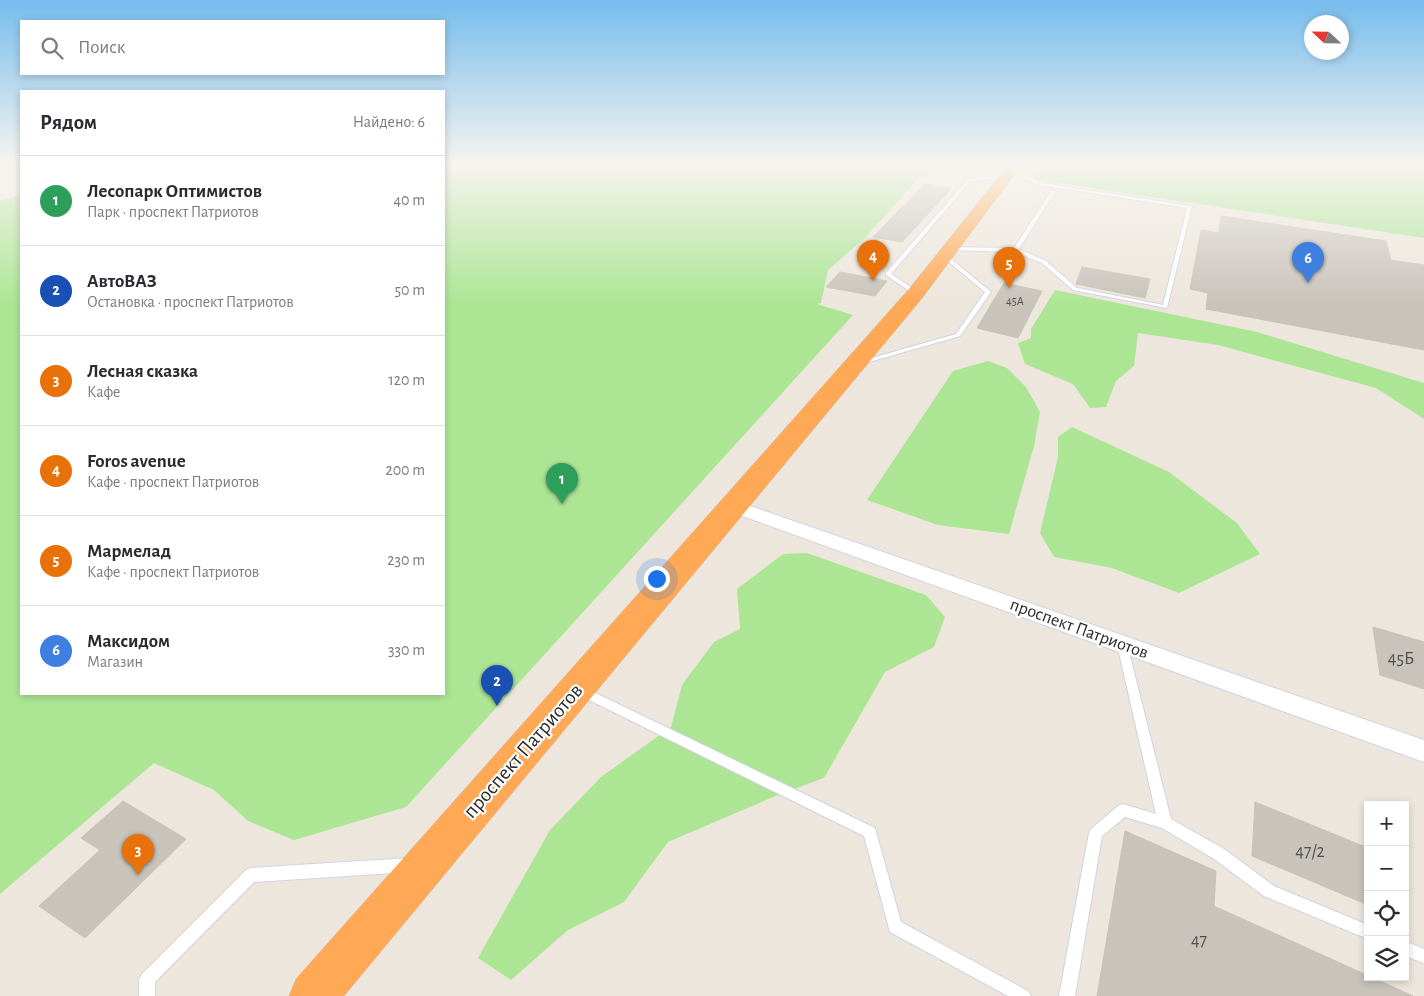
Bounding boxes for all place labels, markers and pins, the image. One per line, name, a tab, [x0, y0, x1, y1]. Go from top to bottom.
pin: 4	[857, 240, 889, 281]
pin: 6	[1292, 242, 1324, 283]
pin: 5	[993, 247, 1025, 288]
pin: 1	[546, 463, 578, 504]
pin: 2	[481, 665, 513, 706]
pin: 3	[122, 834, 154, 875]

